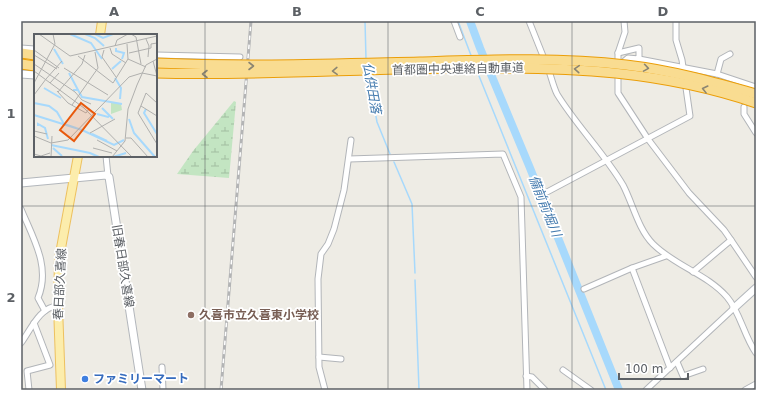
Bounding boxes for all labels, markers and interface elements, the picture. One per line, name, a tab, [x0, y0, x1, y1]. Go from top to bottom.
text: A	[109, 4, 119, 19]
text: B	[292, 4, 302, 19]
text: C	[475, 4, 485, 19]
text: D	[658, 4, 669, 19]
inset map	[34, 34, 157, 157]
one-way arrow	[248, 61, 254, 70]
water label: 仏供田落	[360, 61, 384, 117]
street label: 首都圏中央連絡自動車道	[392, 61, 524, 77]
one-way arrow	[643, 63, 650, 72]
one-way arrow	[574, 65, 580, 74]
one-way arrow	[332, 67, 338, 76]
one-way arrow	[202, 70, 208, 78]
one-way arrow	[702, 85, 708, 93]
text: 1	[6, 106, 16, 121]
water label: 備前前堀川	[526, 173, 565, 241]
street label: 旧春日部久喜線	[110, 223, 136, 309]
street label: 春日部久喜線	[51, 248, 69, 320]
text: 2	[6, 290, 16, 305]
place label: 久喜市立久喜東小学校	[199, 308, 319, 322]
marker: 久喜市立久喜東小学校	[186, 310, 196, 320]
scale bar	[619, 355, 688, 381]
text: 100 m	[625, 362, 663, 376]
place label: ファミリーマート	[93, 372, 189, 386]
marker: ファミリーマート	[80, 374, 90, 384]

